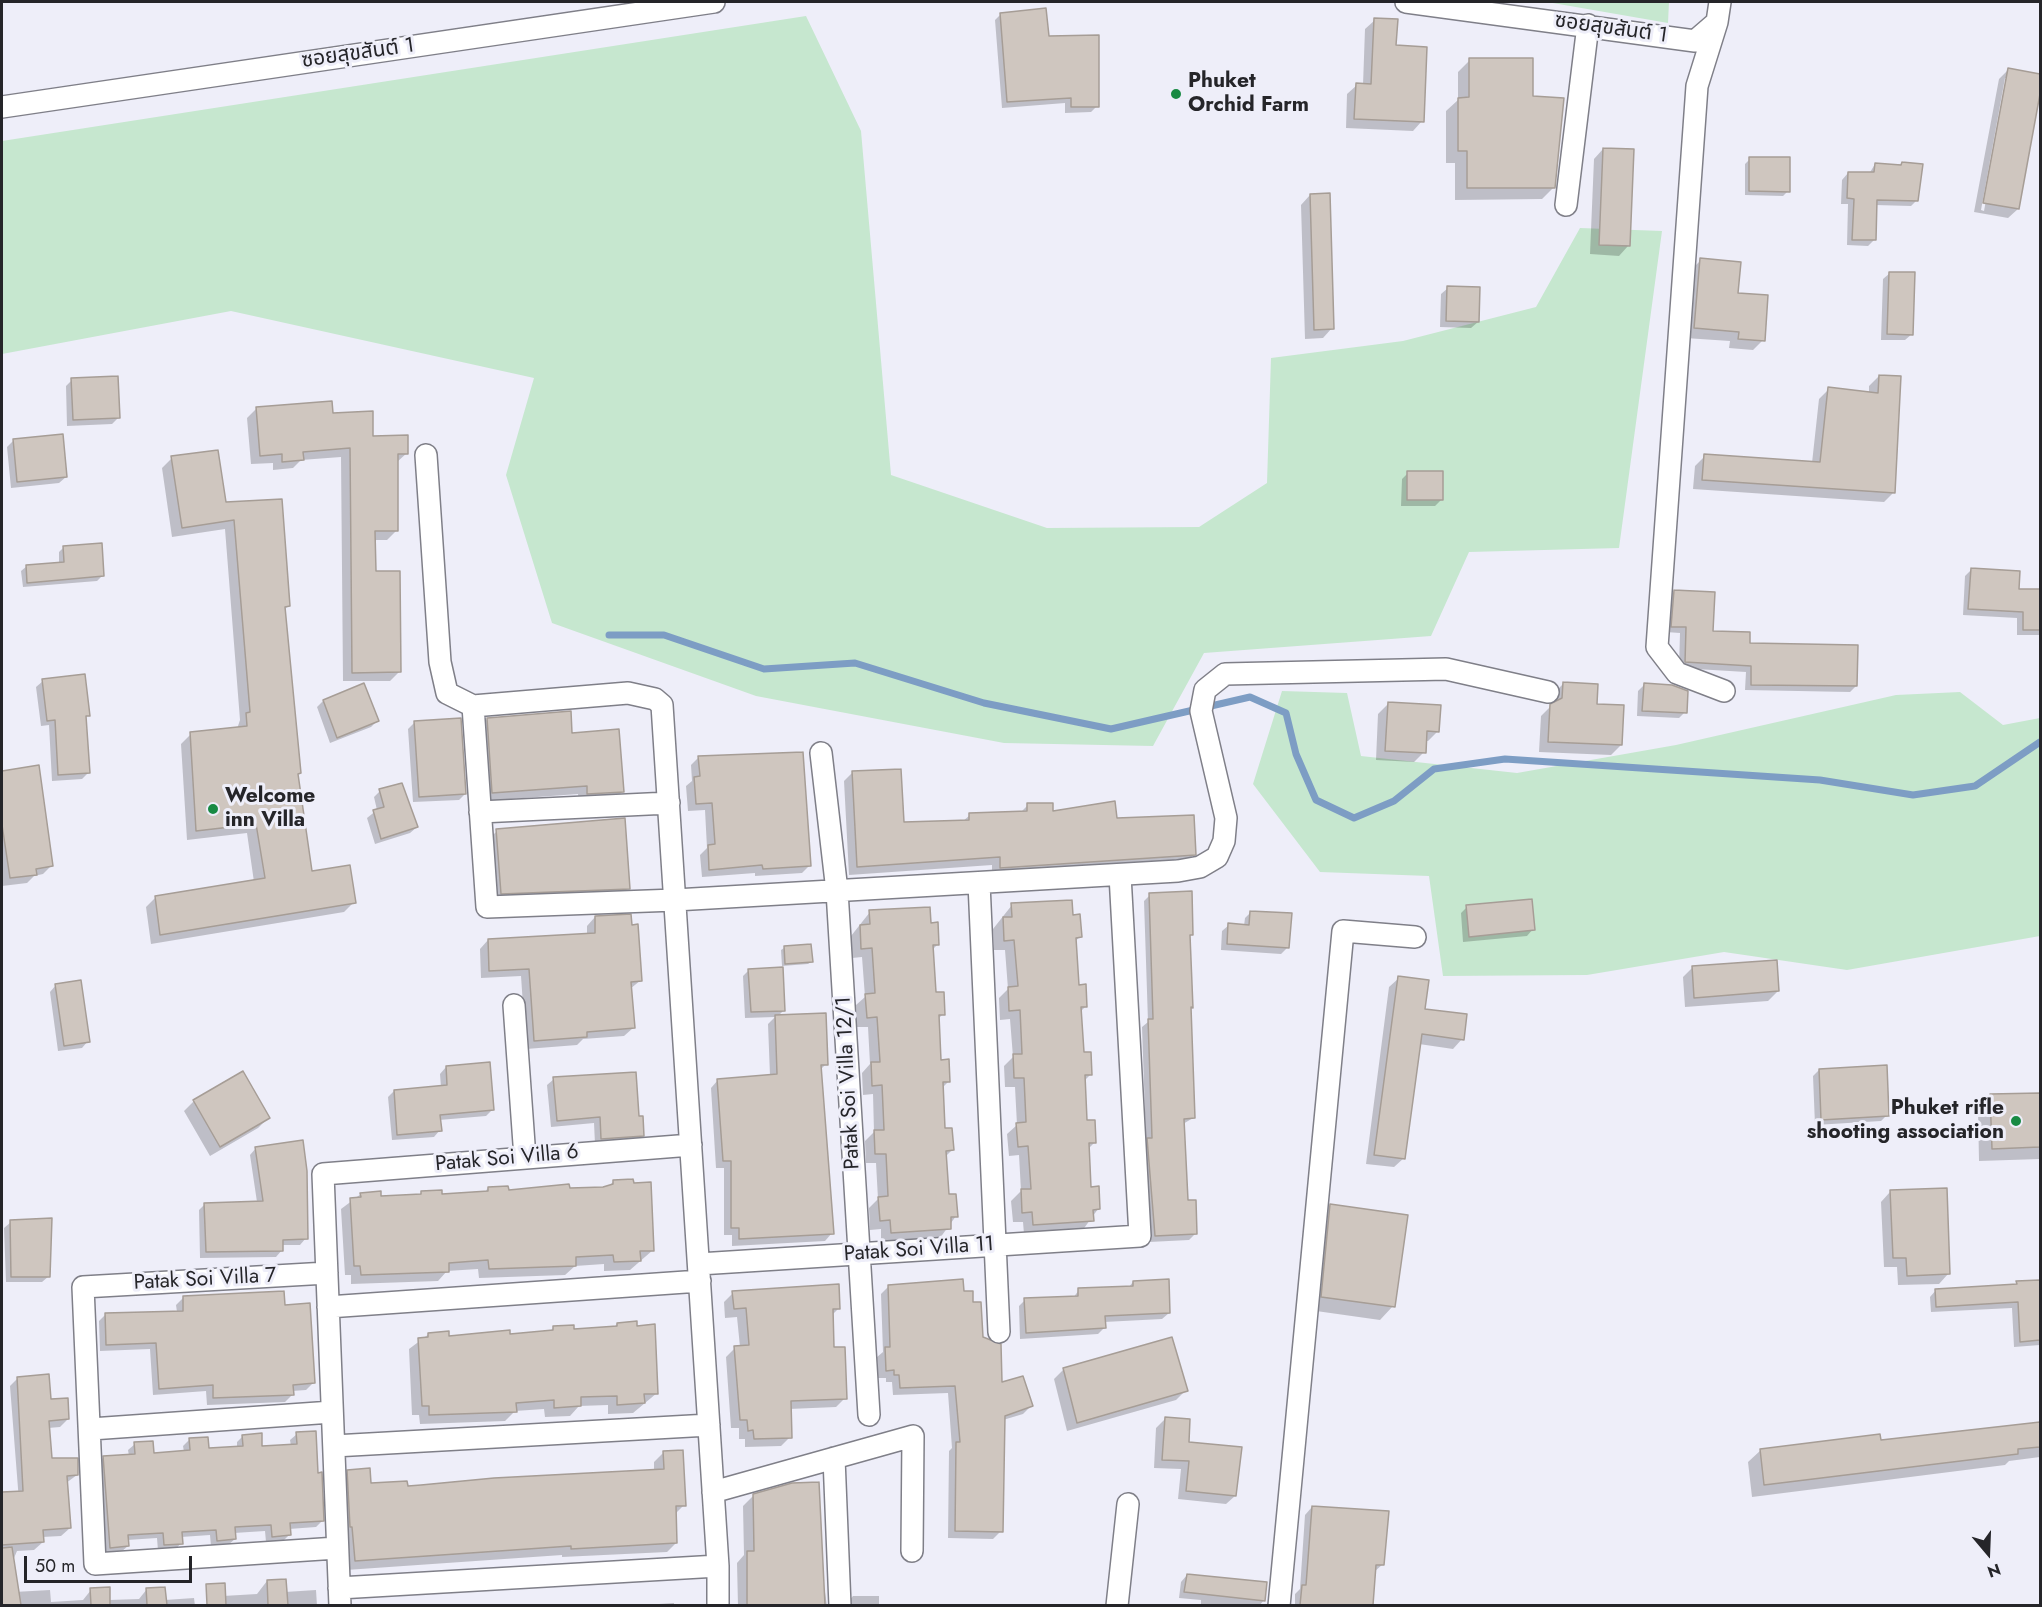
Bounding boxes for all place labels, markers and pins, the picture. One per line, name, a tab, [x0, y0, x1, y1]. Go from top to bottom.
place label: Phuket Orchid Farm	[1188, 69, 1309, 119]
marker: Phuket Orchid Farm	[1169, 87, 1183, 101]
place label: Welcome inn Villa	[225, 784, 315, 834]
marker: Welcome inn Villa	[206, 802, 220, 816]
place label: Phuket rifle shooting association	[1807, 1096, 2004, 1146]
marker: Phuket rifle shooting association	[2009, 1114, 2023, 1128]

